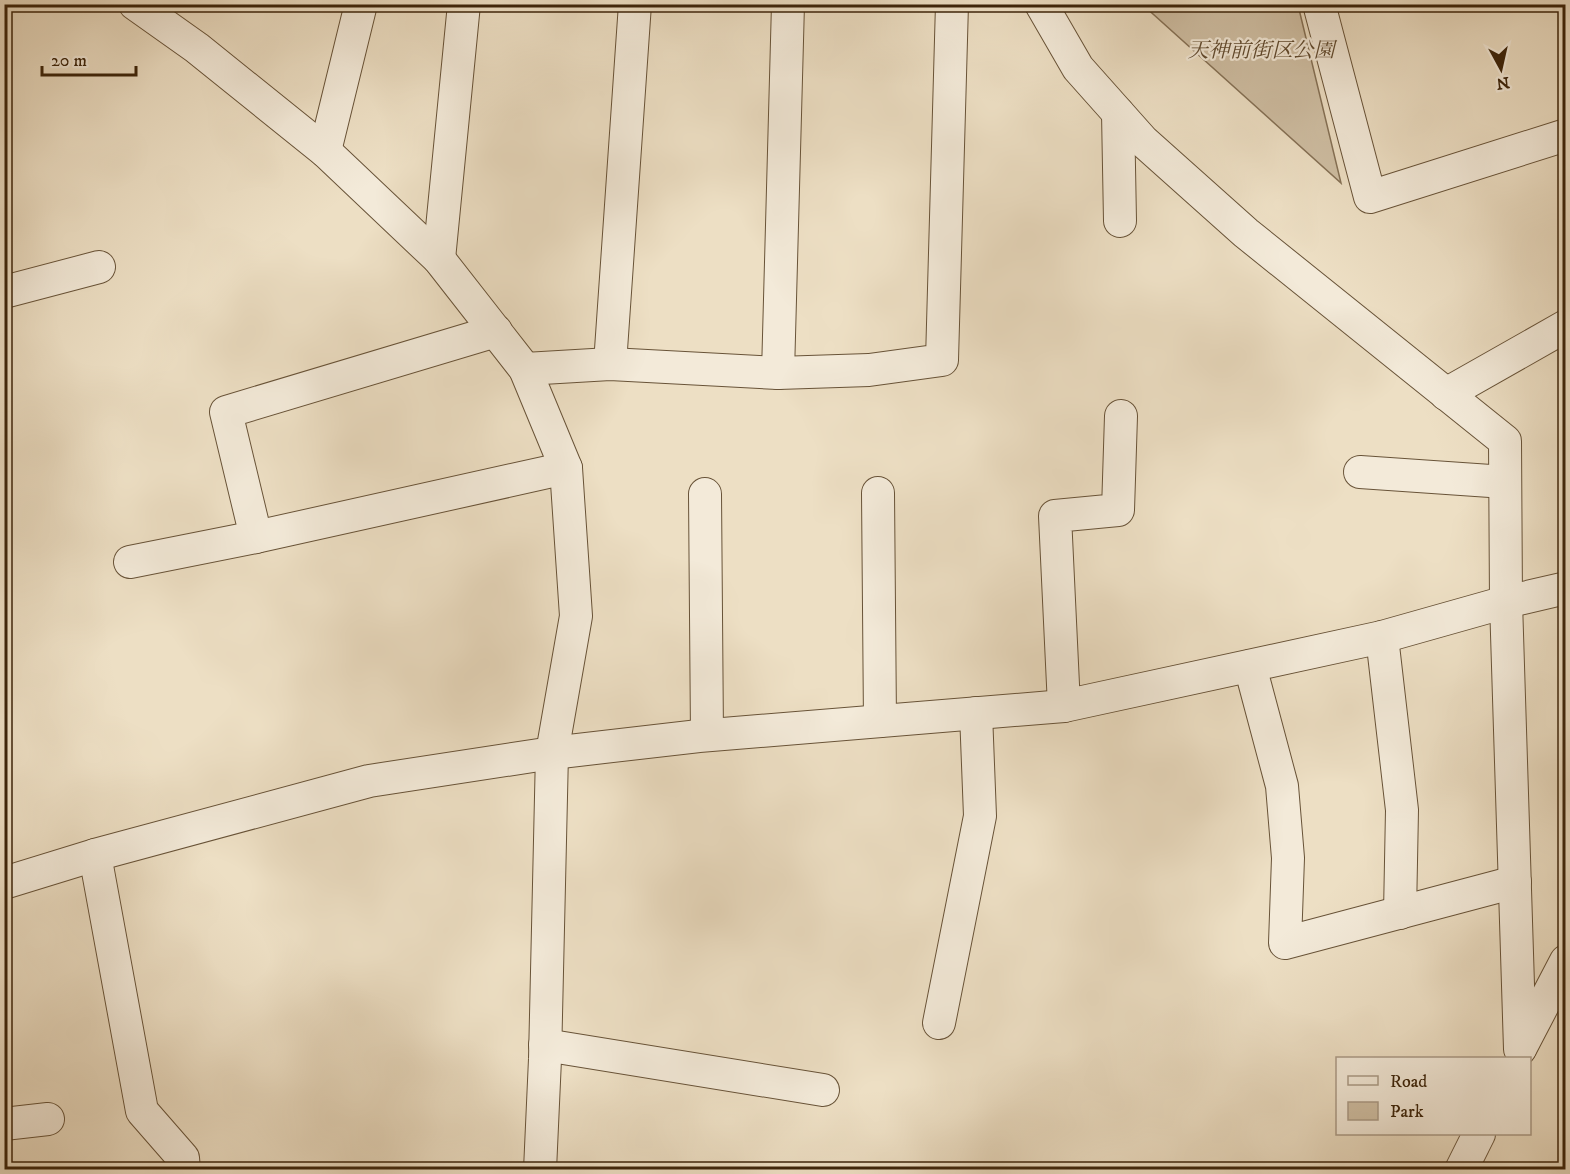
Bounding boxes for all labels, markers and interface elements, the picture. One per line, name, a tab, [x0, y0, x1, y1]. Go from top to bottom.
park label: 天神前街区公園	[1188, 38, 1337, 64]
scale bar	[42, 39, 136, 77]
north arrow	[1471, 39, 1531, 99]
text: 20 m	[51, 50, 87, 72]
text: N	[1495, 72, 1511, 94]
legend	[1336, 1057, 1531, 1135]
text: Road	[1390, 1071, 1427, 1093]
text: Park	[1390, 1101, 1424, 1123]

